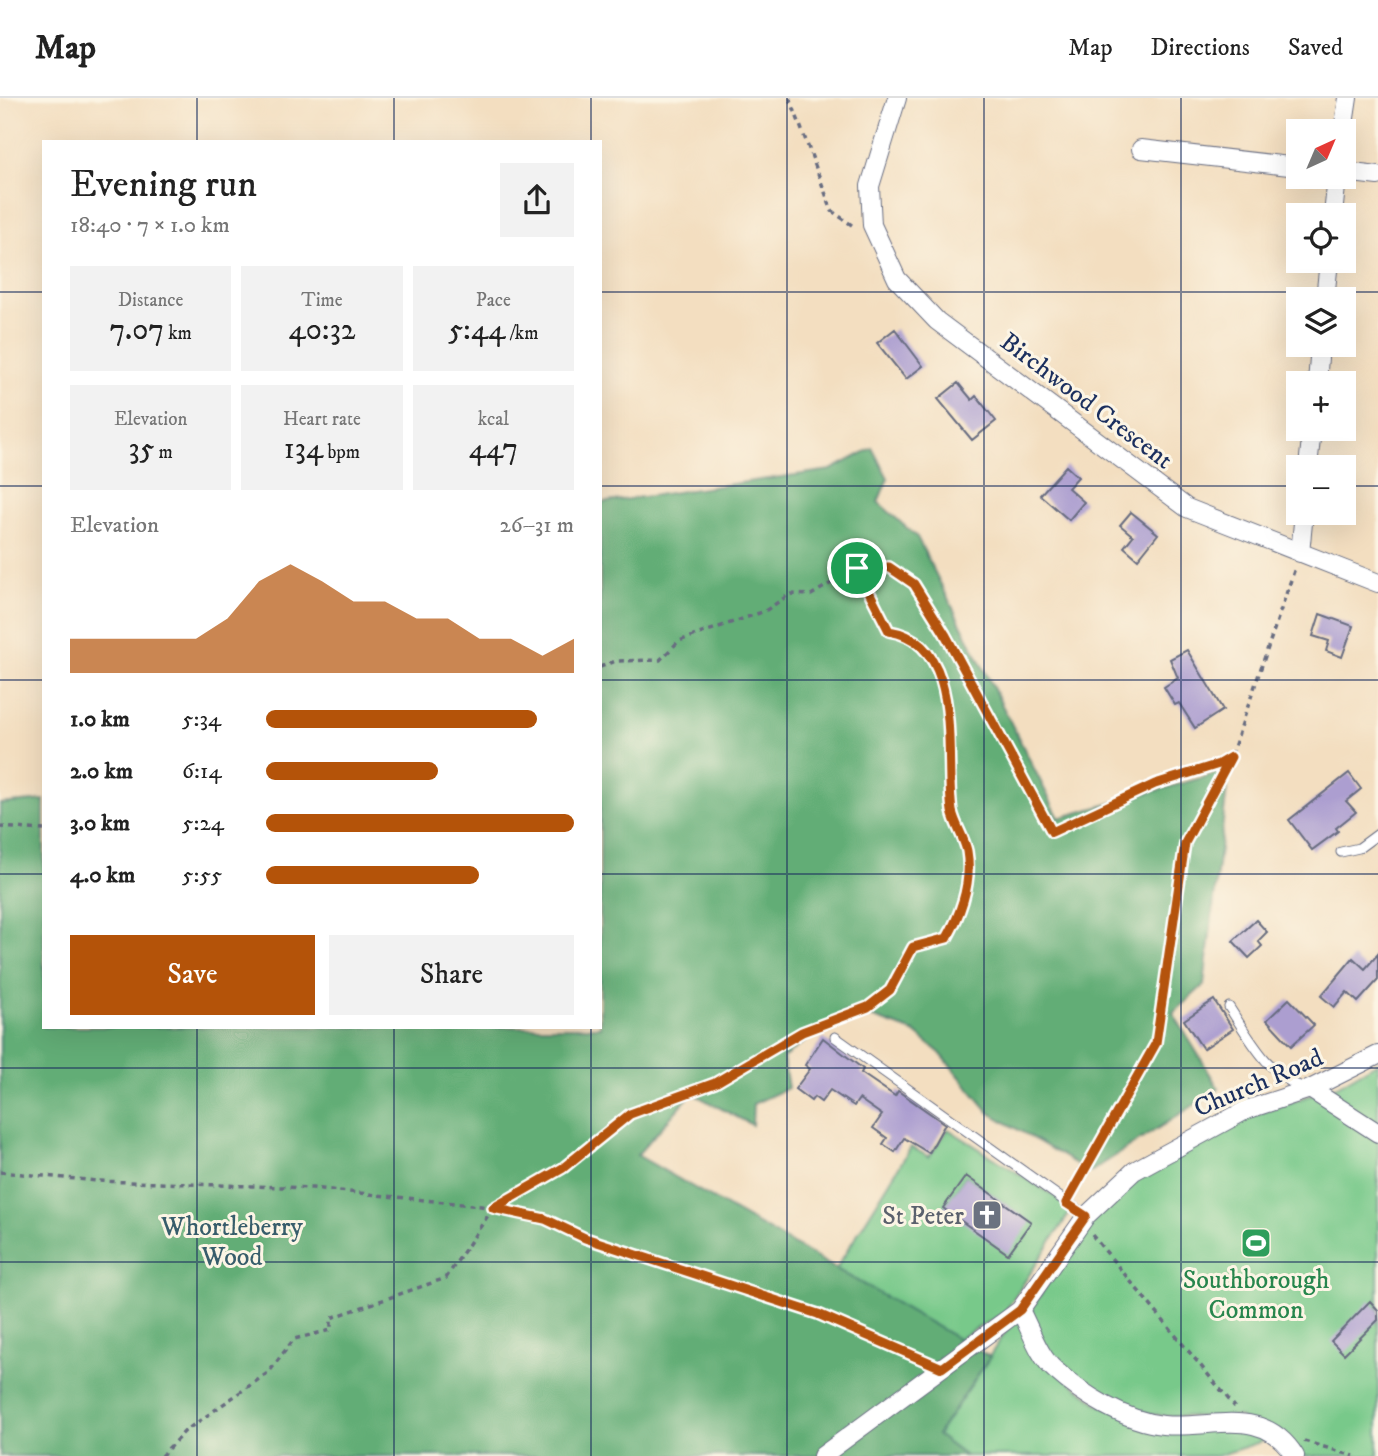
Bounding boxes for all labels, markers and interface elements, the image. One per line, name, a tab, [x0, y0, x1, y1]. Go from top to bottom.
text: Map	[35, 28, 96, 69]
text: Map	[1068, 33, 1113, 63]
text: Directions	[1151, 33, 1250, 63]
text: Saved	[1288, 33, 1343, 63]
north arrow	[1286, 119, 1356, 189]
map controls	[1286, 119, 1356, 525]
text: Evening run	[70, 161, 257, 209]
button: share	[500, 163, 574, 237]
button: locate	[1286, 203, 1356, 273]
text: 18:40 · 7 × 1.0 km	[70, 211, 230, 240]
button: layers	[1286, 287, 1356, 357]
text: Distance	[118, 289, 183, 312]
text: Time	[301, 289, 343, 312]
text: Pace	[476, 289, 511, 312]
text: 7.07	[109, 312, 164, 349]
text: 40:32	[288, 312, 356, 349]
text: 5:44	[448, 312, 505, 349]
text: km	[164, 322, 192, 345]
text: /km	[505, 322, 538, 345]
street label: Birchwood Crescent	[993, 326, 1179, 477]
button: +	[1286, 371, 1356, 441]
text: Elevation	[114, 408, 187, 431]
text: Heart rate	[283, 408, 361, 431]
text: kcal	[478, 408, 509, 431]
text: 35	[128, 431, 155, 468]
text: 134	[284, 431, 323, 468]
text: 447	[469, 431, 518, 468]
text: m	[155, 441, 173, 464]
text: bpm	[323, 441, 360, 464]
button: −	[1286, 455, 1356, 525]
text: Elevation	[70, 511, 159, 540]
text: 26–31 m	[499, 511, 574, 540]
pin	[827, 538, 887, 598]
icon: arrive	[838, 549, 876, 587]
text: 1.0 km	[70, 705, 130, 734]
text: 5:34	[182, 705, 221, 734]
text: 2.0 km	[70, 757, 133, 786]
text: 6:14	[182, 757, 222, 786]
text: 3.0 km	[70, 809, 130, 838]
text: 5:24	[182, 809, 224, 838]
text: 4.0 km	[70, 861, 135, 890]
text: 5:55	[182, 861, 222, 890]
button: Save	[70, 935, 315, 1015]
button: Share	[329, 935, 574, 1015]
street label: Church Road	[1189, 1041, 1328, 1125]
church icon: St Peter	[970, 1198, 1004, 1232]
place label: St Peter	[882, 1200, 964, 1233]
park label: Whortleberry Wood	[160, 1211, 304, 1274]
sports icon: Southborough Common	[1239, 1226, 1273, 1260]
place label: Southborough Common	[1183, 1264, 1330, 1327]

